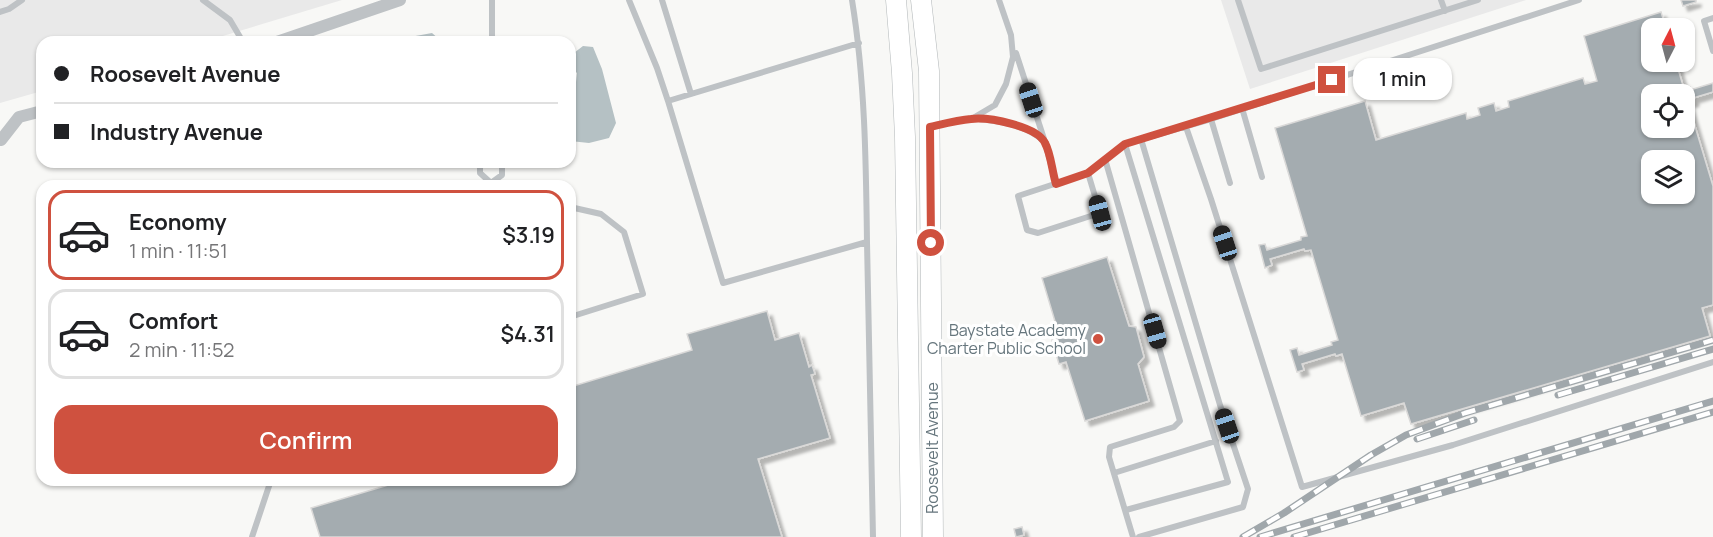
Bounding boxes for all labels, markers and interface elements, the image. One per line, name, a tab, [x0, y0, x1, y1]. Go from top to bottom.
north arrow	[1641, 18, 1695, 72]
map controls	[1641, 18, 1695, 204]
text: Roosevelt Avenue	[90, 59, 281, 89]
callout: 1 min	[1353, 59, 1452, 101]
text: 1 min	[1379, 65, 1426, 92]
route end	[1318, 66, 1345, 93]
car	[1017, 80, 1045, 120]
button: locate	[1641, 84, 1695, 138]
text: Industry Avenue	[90, 117, 263, 147]
button: layers	[1641, 150, 1695, 204]
car	[1087, 193, 1113, 233]
text: Economy	[129, 207, 227, 237]
icon: car	[57, 208, 111, 262]
text: $3.19	[502, 220, 555, 250]
car	[1211, 223, 1239, 263]
route start	[917, 229, 944, 256]
text: 1 min · 11:51	[129, 237, 228, 264]
text: Comfort	[129, 306, 218, 336]
icon: car	[57, 307, 111, 361]
car	[1141, 311, 1169, 351]
text: $4.31	[500, 319, 555, 349]
place label: Baystate Academy Charter Public School	[927, 319, 1087, 359]
marker: Baystate Academy Charter Public School	[1091, 332, 1105, 346]
text: 2 min · 11:52	[129, 336, 234, 363]
street label: Roosevelt Avenue	[921, 382, 943, 514]
button: Confirm	[54, 405, 558, 474]
car	[1213, 406, 1241, 446]

